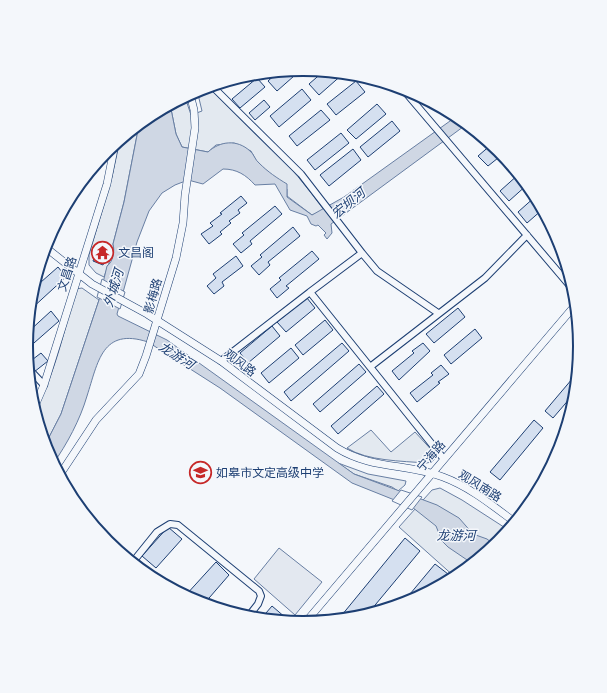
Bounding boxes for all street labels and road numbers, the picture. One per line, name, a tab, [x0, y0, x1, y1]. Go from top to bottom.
street label: 文昌路	[55, 255, 79, 293]
street label: 影梅路	[141, 277, 165, 315]
street label: 观风路	[221, 347, 259, 379]
street label: 宁海路	[414, 438, 448, 474]
street label: 观风南路	[456, 467, 504, 505]

